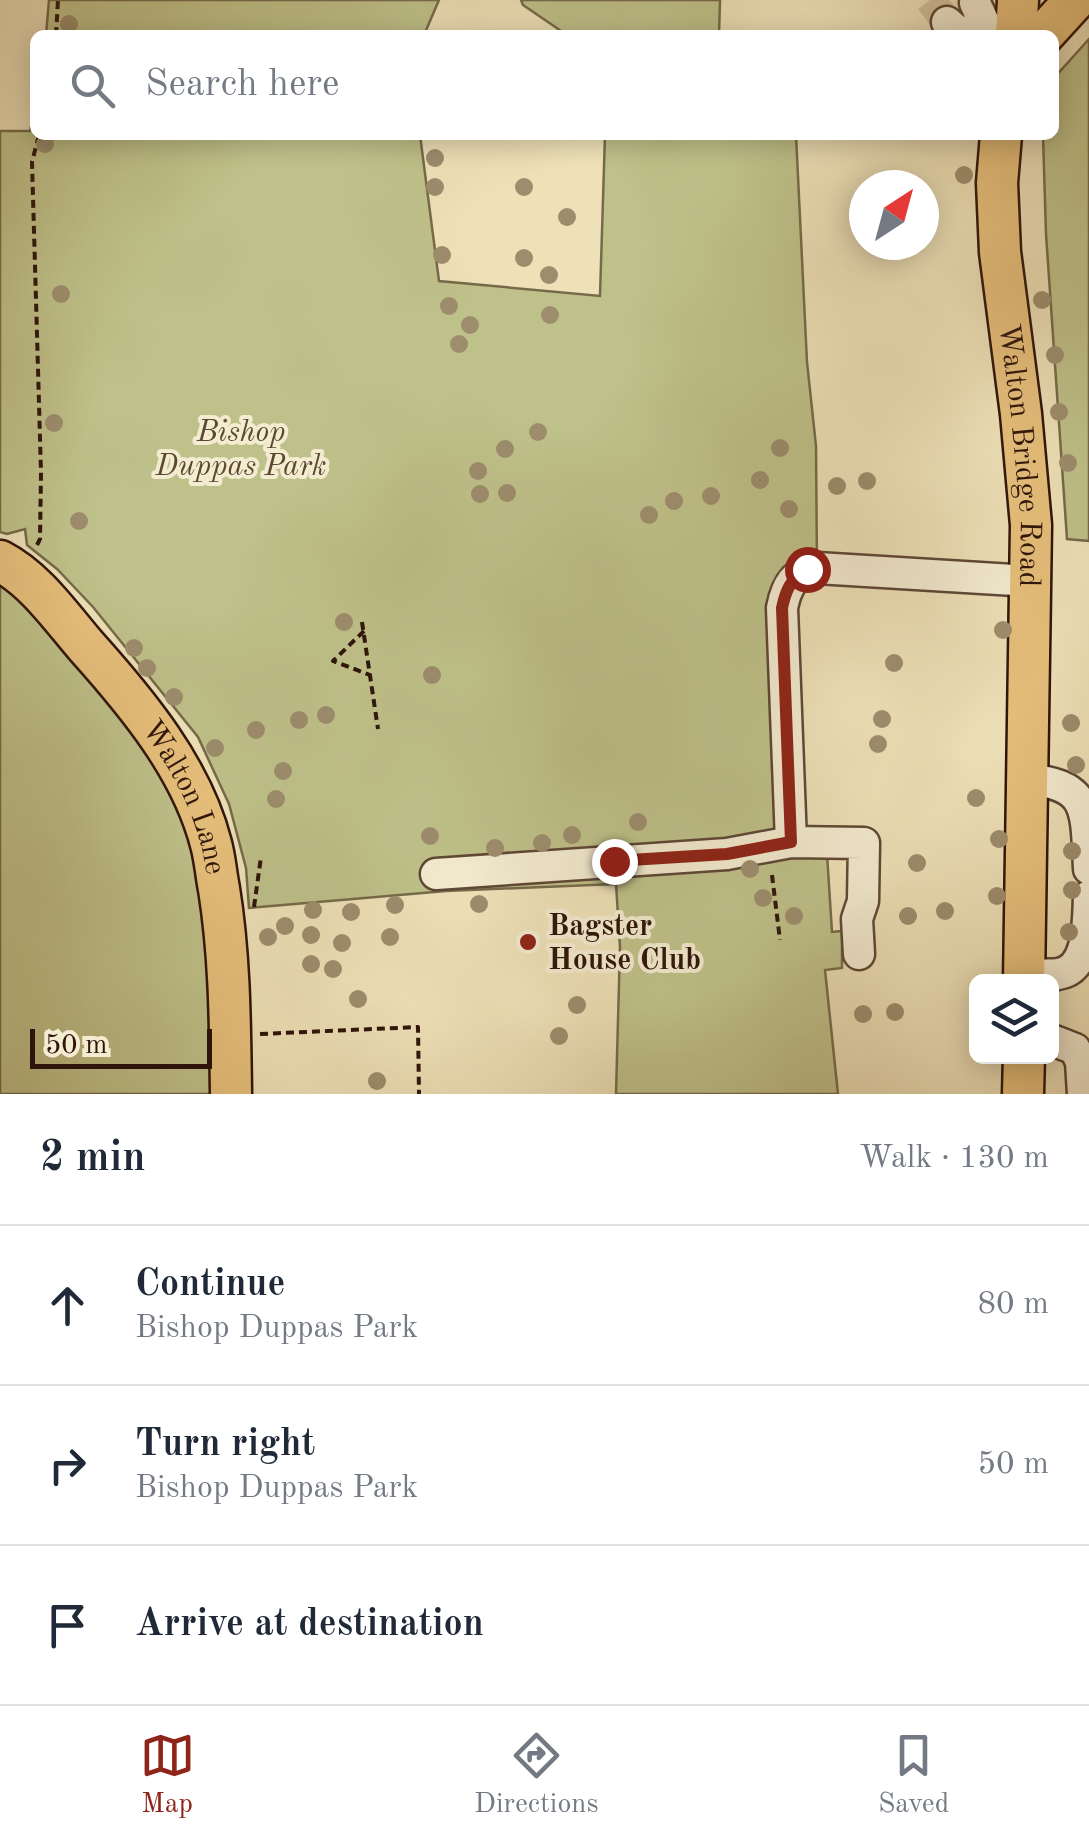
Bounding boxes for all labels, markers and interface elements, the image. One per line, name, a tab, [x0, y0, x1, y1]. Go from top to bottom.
search box	[30, 30, 1059, 140]
icon: search	[65, 58, 120, 113]
text: Search here	[145, 66, 340, 104]
north arrow	[849, 170, 939, 260]
street label: Walton Bridge Road	[992, 322, 1044, 587]
park label: Bishop Duppas Park	[154, 418, 327, 482]
route start	[785, 547, 831, 593]
street label: Walton Lane	[136, 715, 229, 877]
route end	[592, 839, 638, 885]
place label: Bagster House Club	[548, 912, 701, 976]
marker: Bagster House Club	[517, 931, 539, 953]
map controls	[969, 974, 1059, 1064]
button: layers	[969, 974, 1059, 1064]
scale bar	[30, 1024, 212, 1068]
text: 50 m	[45, 1032, 108, 1060]
text: 2 min	[40, 1138, 146, 1180]
text: Walk · 130 m	[859, 1143, 1049, 1175]
text: Continue	[135, 1266, 285, 1304]
icon: ahead	[40, 1278, 95, 1333]
text: 80 m	[978, 1289, 1049, 1321]
text: Bishop Duppas Park	[135, 1313, 418, 1345]
text: Turn right	[135, 1426, 315, 1464]
icon: right	[40, 1438, 95, 1493]
text: 50 m	[978, 1449, 1049, 1481]
text: Bishop Duppas Park	[135, 1473, 418, 1505]
icon: arrive	[40, 1598, 95, 1653]
text: Arrive at destination	[135, 1606, 484, 1644]
tab: Map	[140, 1728, 195, 1823]
tab: Directions	[474, 1728, 599, 1823]
tab: Saved	[878, 1728, 949, 1823]

